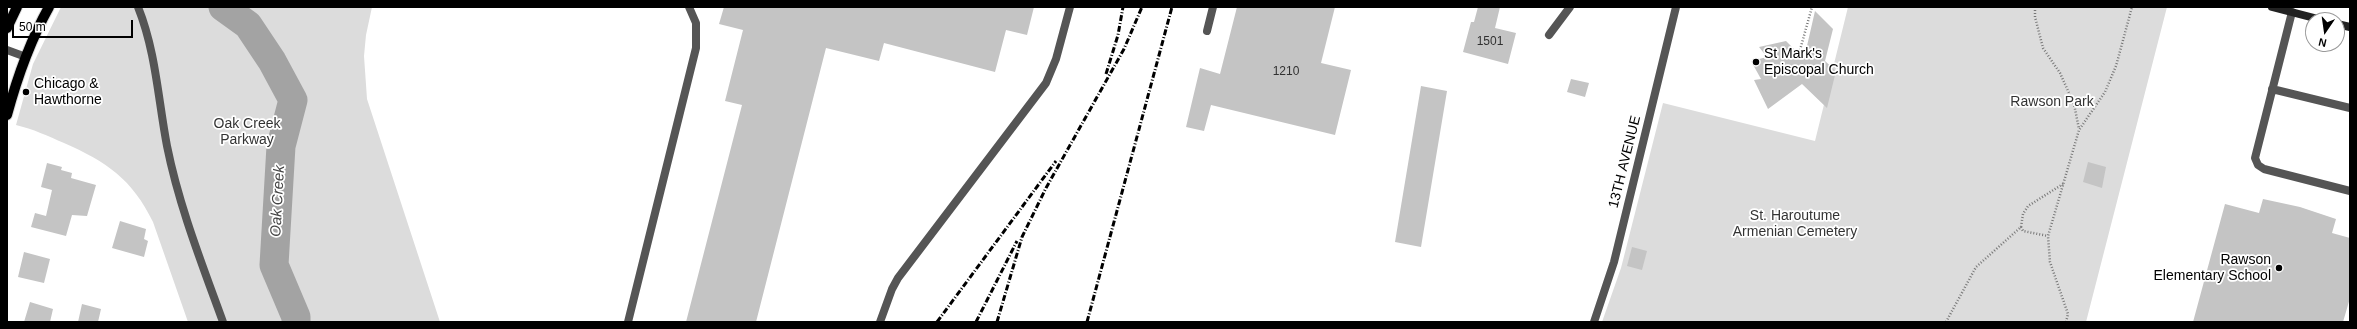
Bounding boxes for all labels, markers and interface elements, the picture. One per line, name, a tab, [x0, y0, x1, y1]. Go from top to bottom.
scale bar	[14, 12, 135, 38]
north arrow	[2305, 12, 2345, 52]
text: 50 m	[19, 20, 46, 34]
house number: 1501	[1477, 35, 1503, 49]
text: N	[2317, 36, 2328, 49]
place label: St Mark's Episcopal Church	[1764, 46, 1874, 78]
marker: St Mark's Episcopal Church	[1751, 57, 1761, 67]
house number: 1210	[1273, 65, 1299, 79]
place label: Chicago & Hawthorne	[34, 76, 102, 108]
marker: Chicago & Hawthorne	[21, 87, 31, 97]
park label: Rawson Park	[2010, 94, 2094, 110]
street label: 13TH AVENUE	[1605, 114, 1645, 210]
park label: Oak Creek Parkway	[214, 116, 280, 148]
water label: Oak Creek	[267, 165, 289, 237]
park label: St. Haroutume Armenian Cemetery	[1733, 208, 1857, 240]
place label: Rawson Elementary School	[2153, 252, 2271, 284]
marker: Rawson Elementary School	[2274, 263, 2284, 273]

